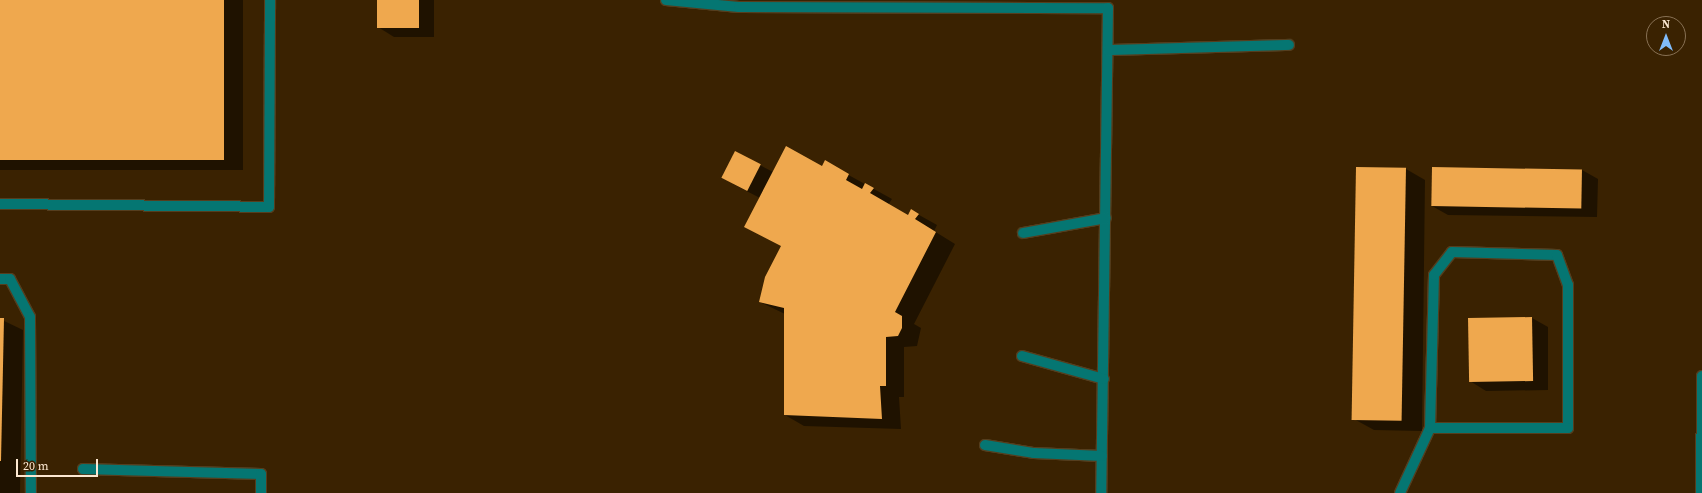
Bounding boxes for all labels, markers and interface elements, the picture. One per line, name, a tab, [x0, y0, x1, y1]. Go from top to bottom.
north arrow	[1646, 16, 1686, 56]
text: N	[1662, 17, 1670, 32]
scale bar	[18, 451, 100, 477]
text: 20 m	[23, 458, 49, 474]

